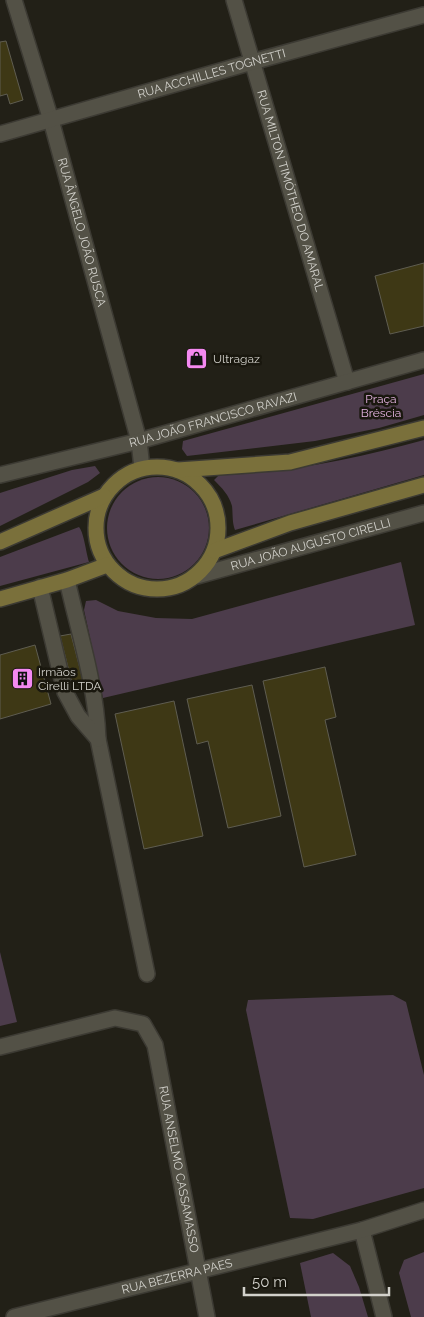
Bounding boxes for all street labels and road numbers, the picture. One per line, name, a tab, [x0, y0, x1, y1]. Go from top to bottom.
street label: RUA ACCHILLES TOGNETTI	[136, 46, 287, 101]
street label: RUA MILTON TIMÓTHEO DO AMARAL	[254, 88, 327, 293]
street label: RUA ÂNGELO JOÃO RUSCA	[55, 156, 109, 308]
street label: RUA JOÃO FRANCISCO RAVAZI	[128, 389, 298, 450]
street label: RUA JOÃO AUGUSTO CIRELLI	[229, 516, 392, 573]
street label: RUA ANSELMO CASSAMASSO	[156, 1085, 202, 1254]
street label: RUA BEZERRA PAES	[120, 1256, 234, 1297]

